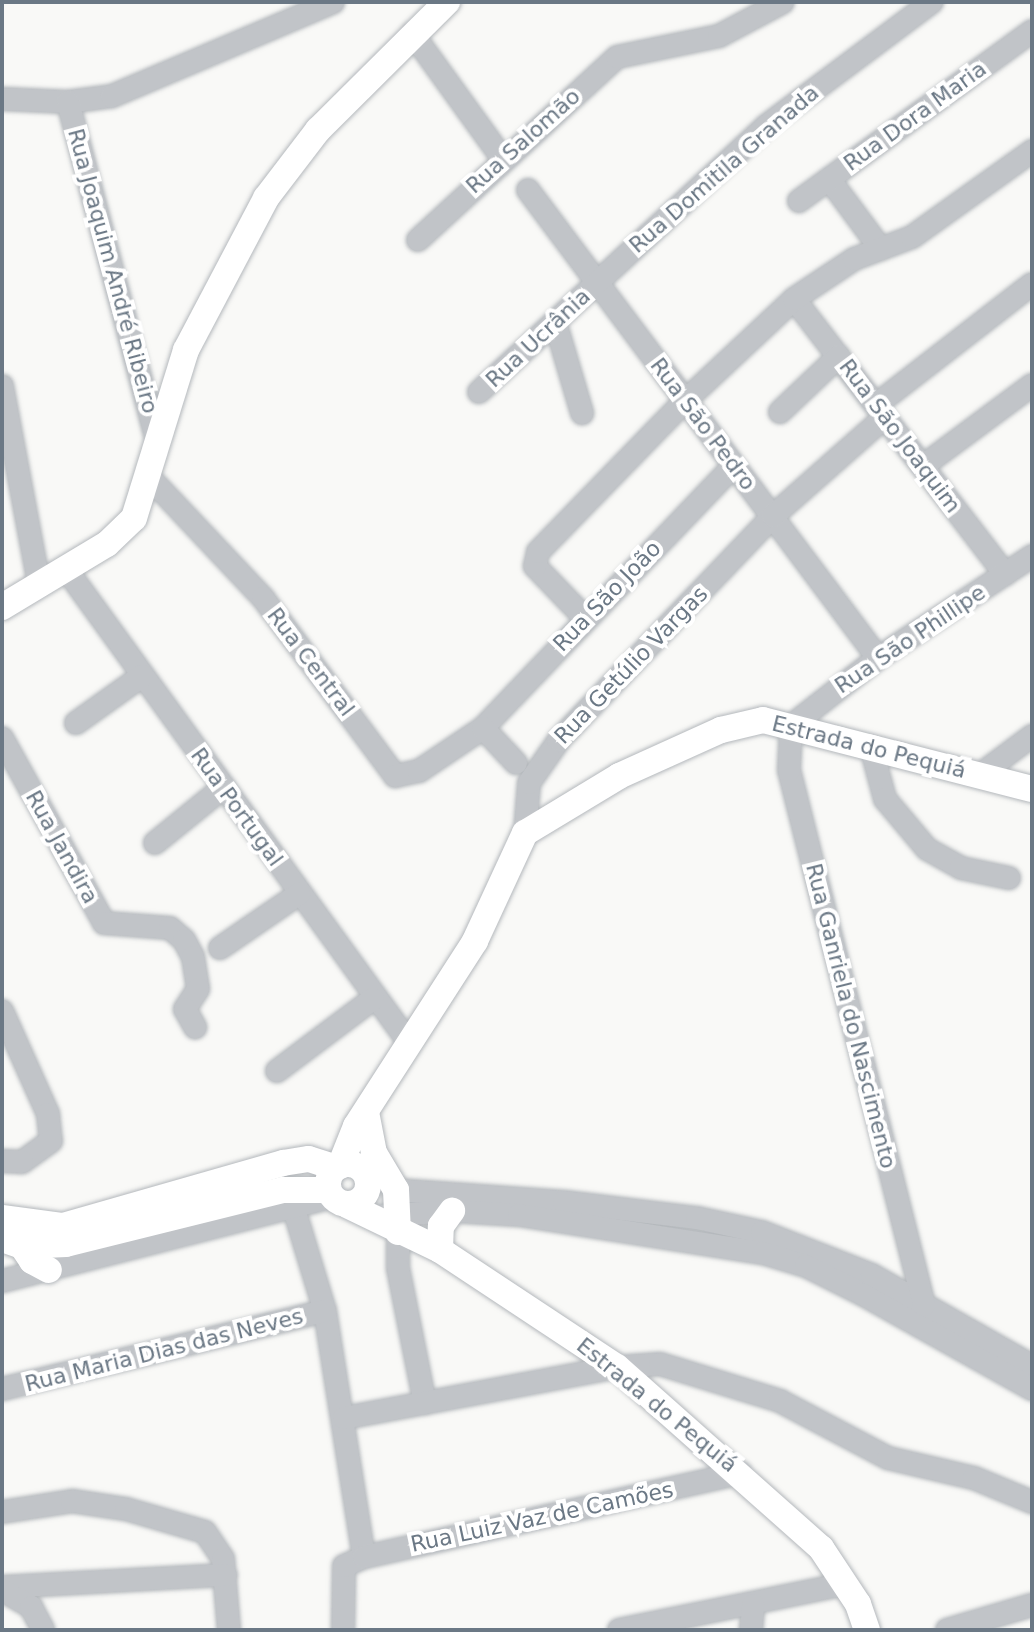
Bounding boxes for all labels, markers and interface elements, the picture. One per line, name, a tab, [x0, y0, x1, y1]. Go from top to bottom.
street label: Rua Dora Maria	[839, 55, 991, 177]
street label: Rua Domitila Granada	[624, 80, 824, 258]
street label: Rua Salomão	[461, 83, 585, 199]
street label: Rua Joaquim André Ribeiro	[62, 126, 164, 416]
street label: Rua Ucrânia	[480, 283, 596, 393]
street label: Rua São Pedro	[645, 353, 761, 495]
street label: Rua São Joaquim	[834, 354, 966, 518]
street label: Rua São João	[548, 535, 666, 657]
street label: Rua São Phillipe	[830, 579, 990, 699]
street label: Rua Getúlio Vargas	[549, 581, 713, 749]
street label: Rua Central	[262, 603, 360, 721]
street label: Estrada do Pequiá	[769, 710, 969, 784]
street label: Rua Portugal	[185, 743, 289, 871]
street label: Rua Jandira	[20, 786, 104, 908]
street label: Rua Ganriela do Nascimento	[800, 861, 902, 1171]
street label: Rua Maria Dias das Neves	[22, 1303, 306, 1397]
street label: Estrada do Pequiá	[571, 1332, 743, 1478]
street label: Rua Luiz Vaz de Camões	[408, 1476, 676, 1558]

